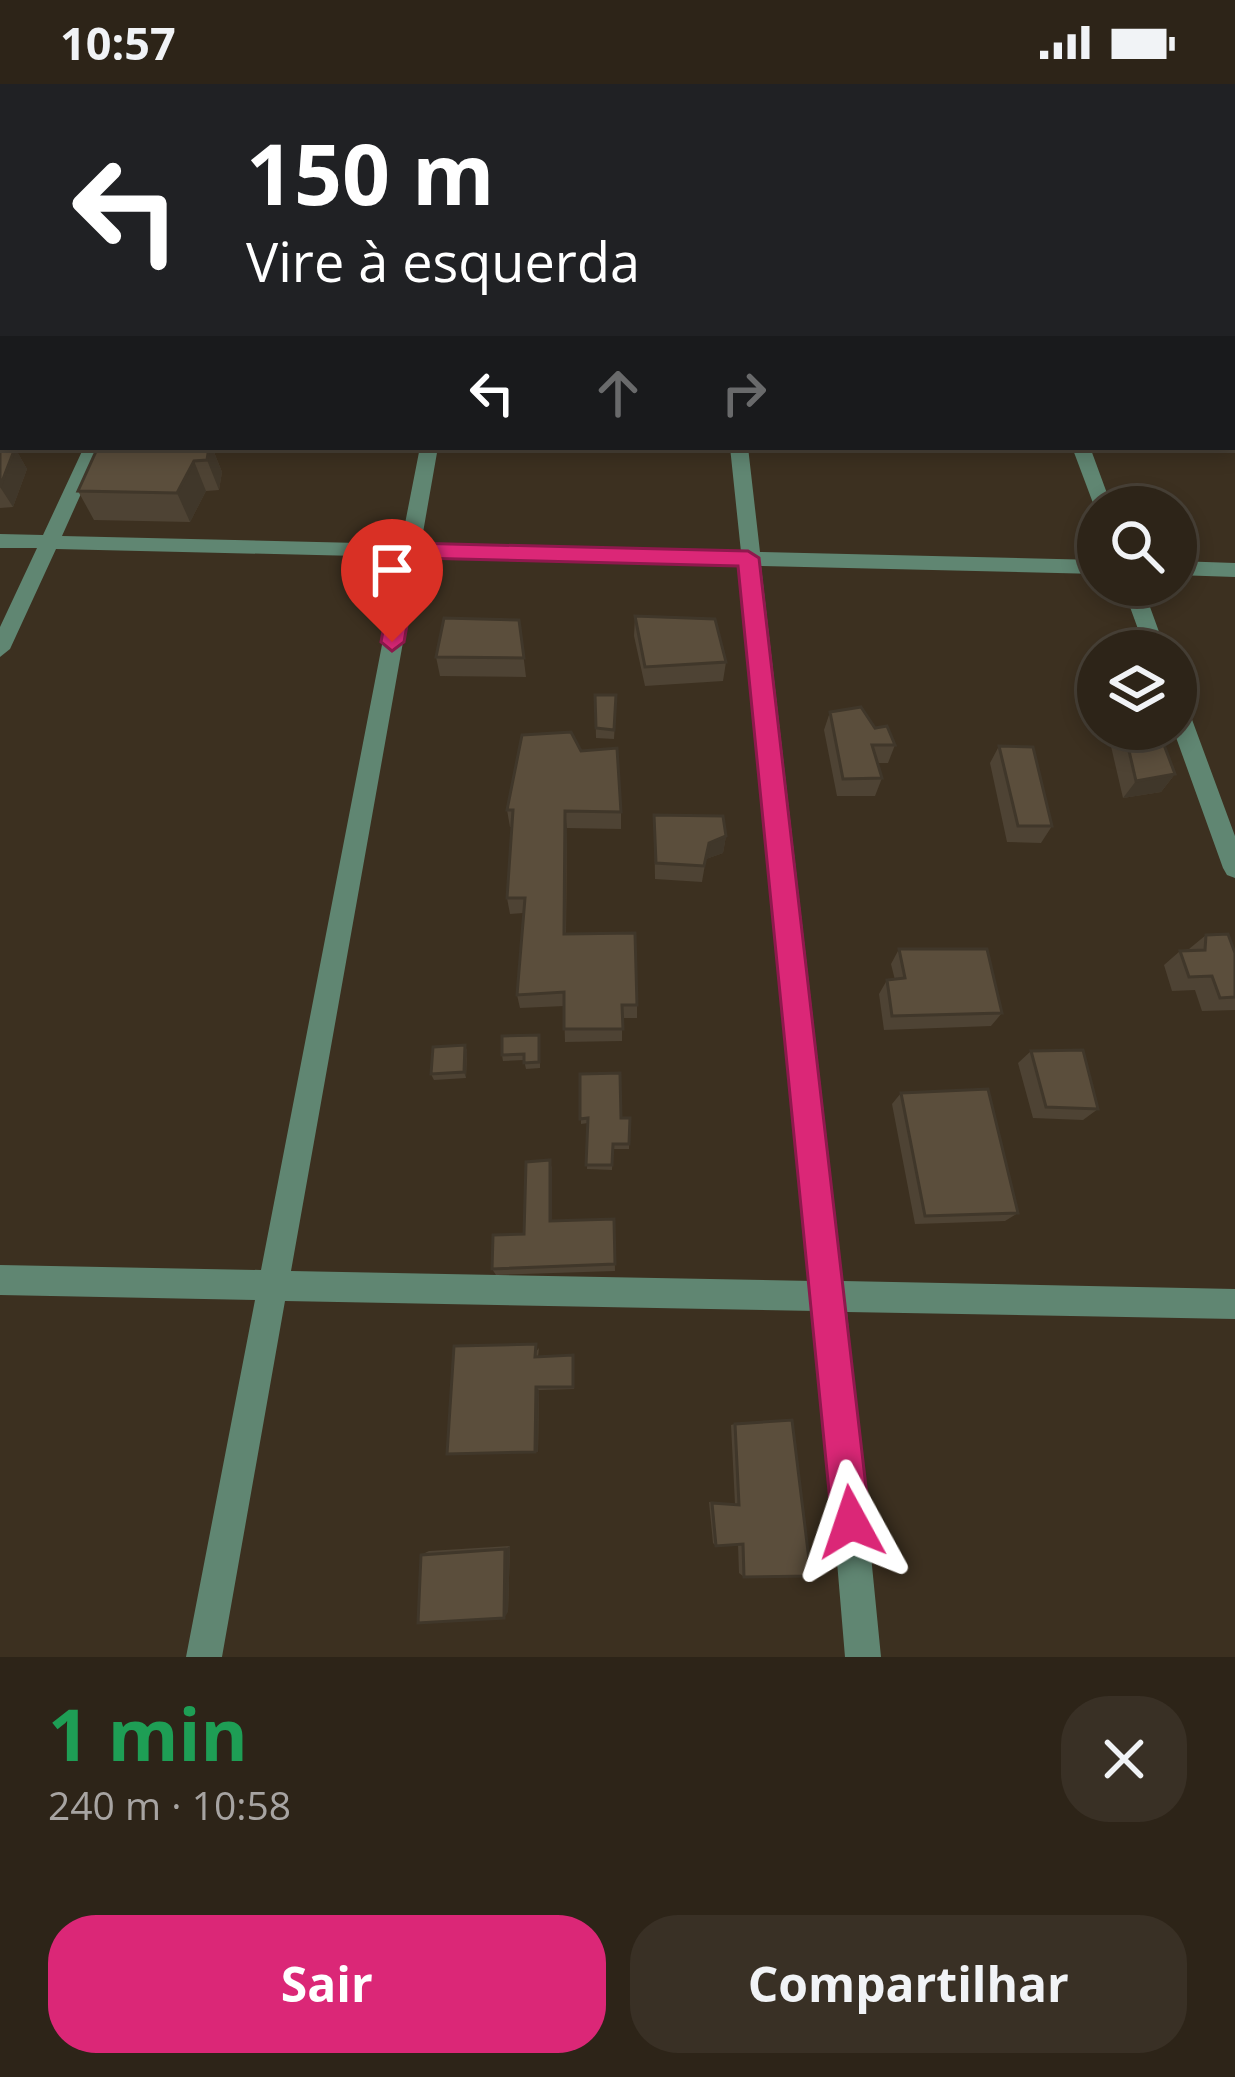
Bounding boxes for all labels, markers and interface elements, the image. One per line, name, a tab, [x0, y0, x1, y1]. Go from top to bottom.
text: 10:57	[60, 12, 176, 73]
text: 150 m	[246, 115, 494, 230]
icon: left	[48, 132, 204, 288]
text: Vire à esquerda	[246, 224, 640, 298]
icon: left	[459, 360, 525, 426]
icon: ahead	[585, 360, 651, 426]
icon: right	[711, 360, 777, 426]
map controls	[1077, 486, 1197, 750]
button: search	[1077, 486, 1197, 606]
pin	[341, 519, 443, 642]
icon: arrive	[359, 537, 425, 603]
button: layers	[1077, 630, 1197, 750]
position arrow	[788, 1459, 914, 1585]
text: 1 min	[48, 1684, 248, 1782]
button: close	[1061, 1696, 1187, 1822]
text: 240 m · 10:58	[48, 1778, 291, 1831]
button: Sair	[48, 1915, 606, 2053]
button: Compartilhar	[630, 1915, 1187, 2053]

